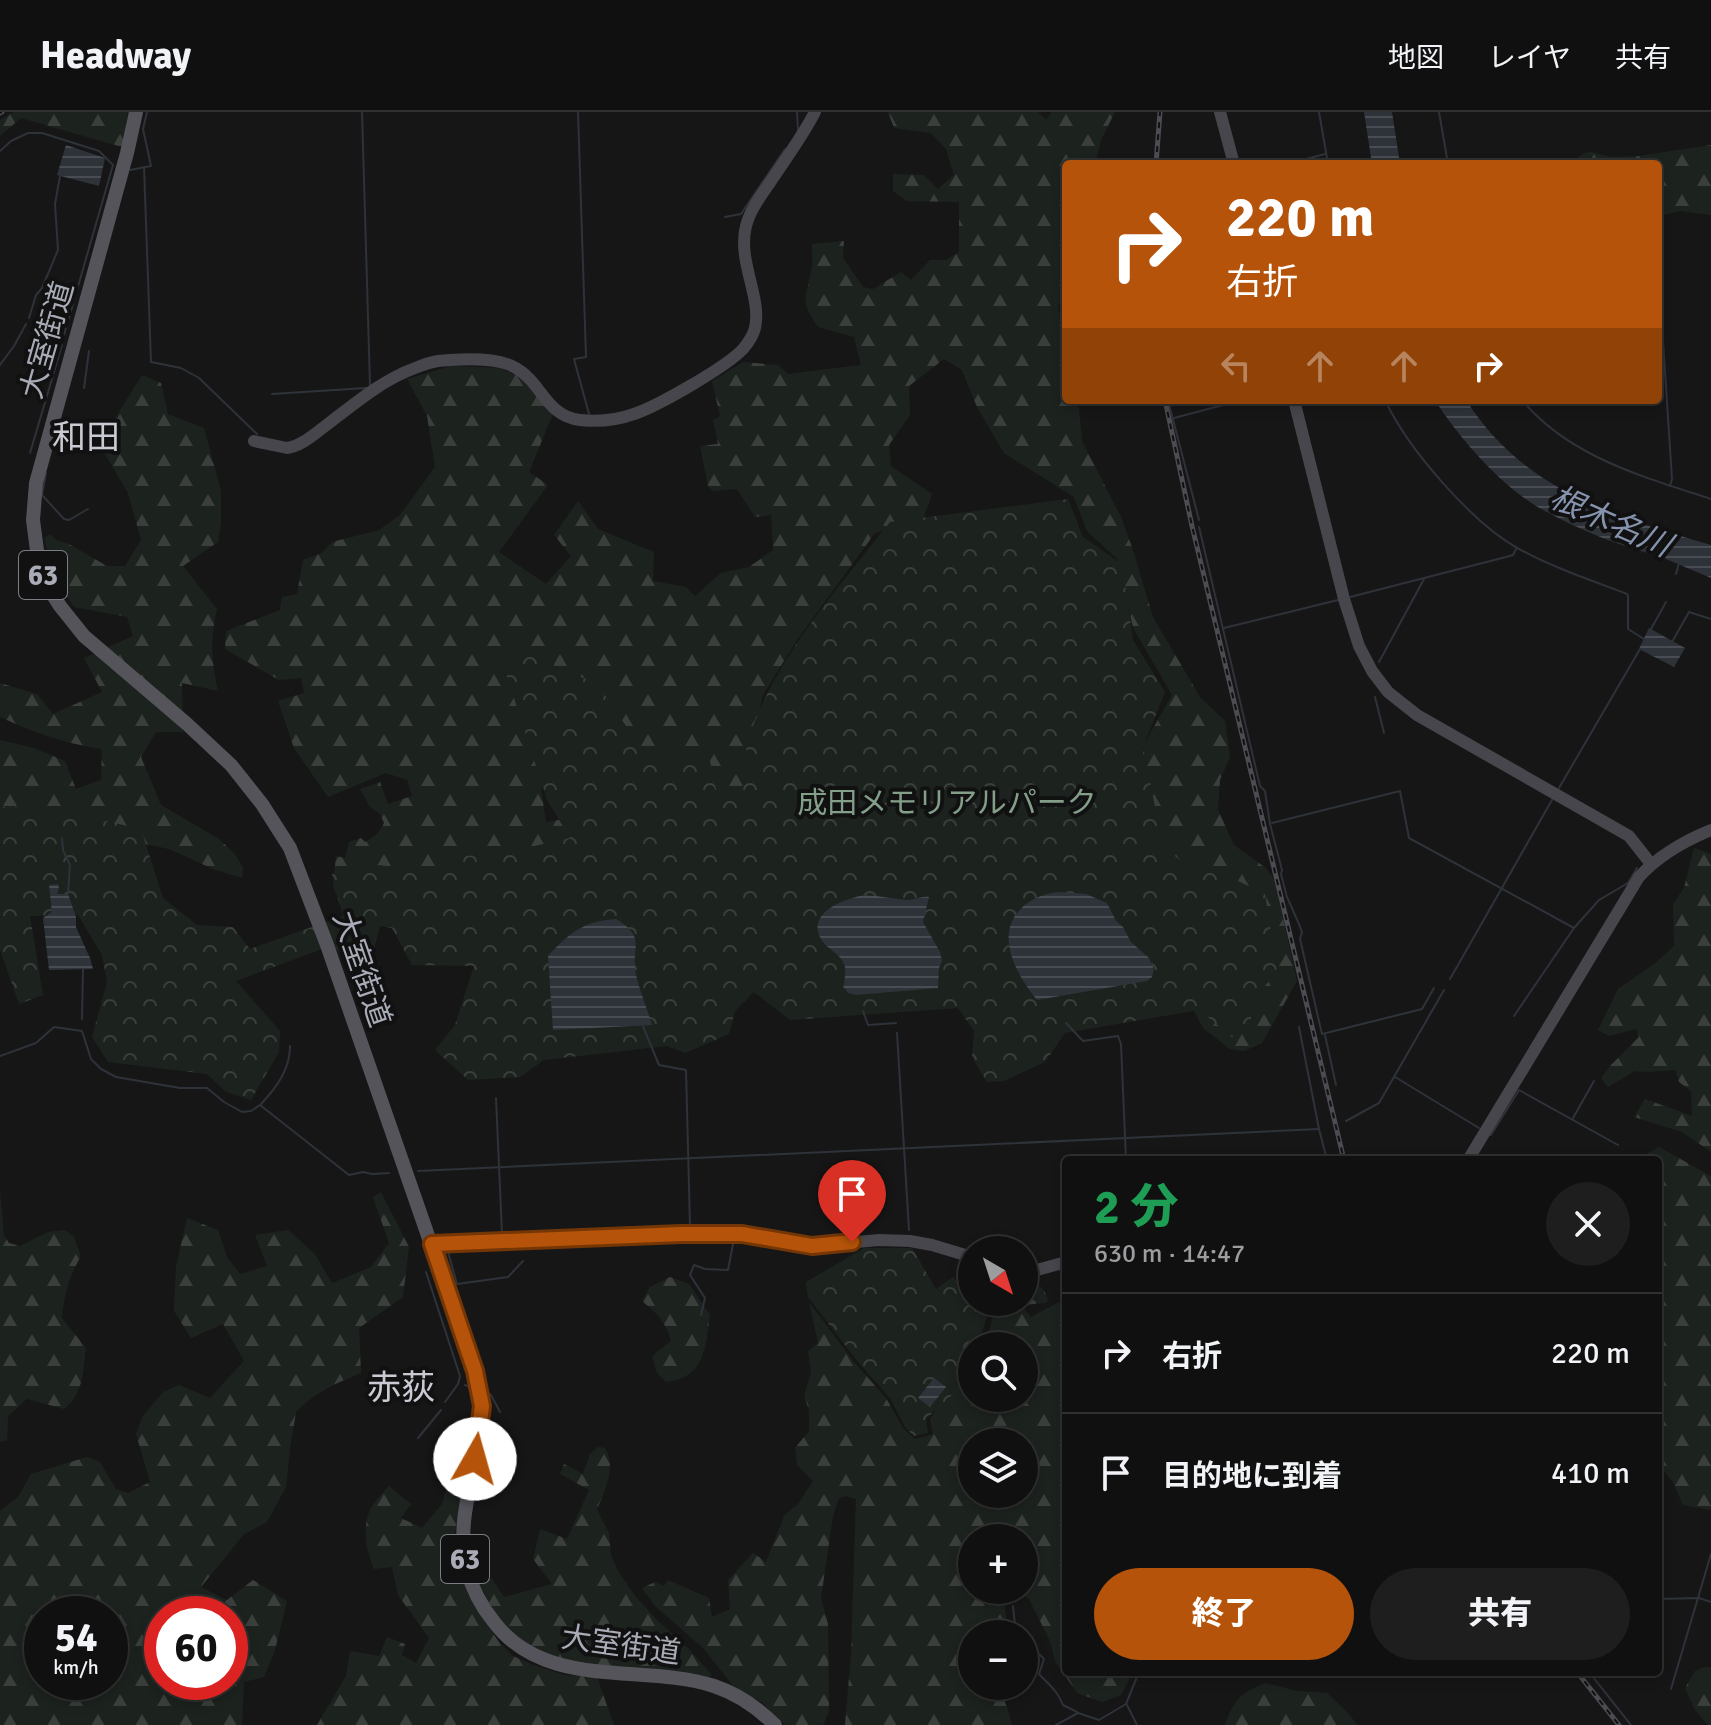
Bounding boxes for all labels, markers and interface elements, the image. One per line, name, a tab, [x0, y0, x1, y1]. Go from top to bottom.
text: Headway	[40, 32, 191, 79]
text: 地図	[1388, 41, 1444, 75]
text: レイヤ	[1488, 41, 1571, 75]
text: 共有	[1615, 41, 1671, 75]
text: 220 m	[1226, 183, 1374, 252]
icon: right	[1094, 192, 1198, 296]
text: 右折	[1226, 260, 1298, 305]
street label: 大室街道	[13, 277, 82, 403]
icon: left	[1214, 344, 1258, 388]
icon: ahead	[1298, 344, 1342, 388]
icon: ahead	[1382, 344, 1426, 388]
icon: right	[1466, 344, 1510, 388]
district label: 和田	[52, 417, 120, 459]
water label: 根木名川	[1544, 478, 1680, 567]
road number: 63	[19, 551, 67, 599]
park label: 成田メモリアルパーク	[797, 785, 1097, 822]
street label: 大室街道	[325, 906, 399, 1032]
pin	[818, 1160, 886, 1242]
icon: arrive	[830, 1172, 874, 1216]
text: 2 分	[1094, 1178, 1178, 1237]
button: close	[1546, 1182, 1630, 1266]
north arrow	[958, 1236, 1038, 1316]
map controls	[958, 1236, 1038, 1700]
text: 630 m · 14:47	[1094, 1238, 1245, 1270]
icon: right	[1094, 1331, 1138, 1375]
button: search	[958, 1332, 1038, 1412]
text: 220 m	[1551, 1335, 1630, 1372]
text: 右折	[1162, 1338, 1222, 1375]
district label: 赤荻	[367, 1367, 435, 1409]
position arrow	[433, 1417, 517, 1501]
button: layers	[958, 1428, 1038, 1508]
icon: arrive	[1094, 1451, 1138, 1495]
text: 410 m	[1551, 1455, 1630, 1492]
text: 目的地に到着	[1162, 1458, 1342, 1495]
button: +	[958, 1524, 1038, 1604]
road number: 63	[441, 1535, 489, 1583]
button: 終了	[1094, 1568, 1354, 1660]
button: 共有	[1370, 1568, 1630, 1660]
speed limit sign: 60	[144, 1596, 248, 1700]
text: 54	[54, 1613, 98, 1663]
street label: 大室街道	[559, 1619, 683, 1672]
button: −	[958, 1620, 1038, 1700]
text: km/h	[53, 1655, 99, 1680]

